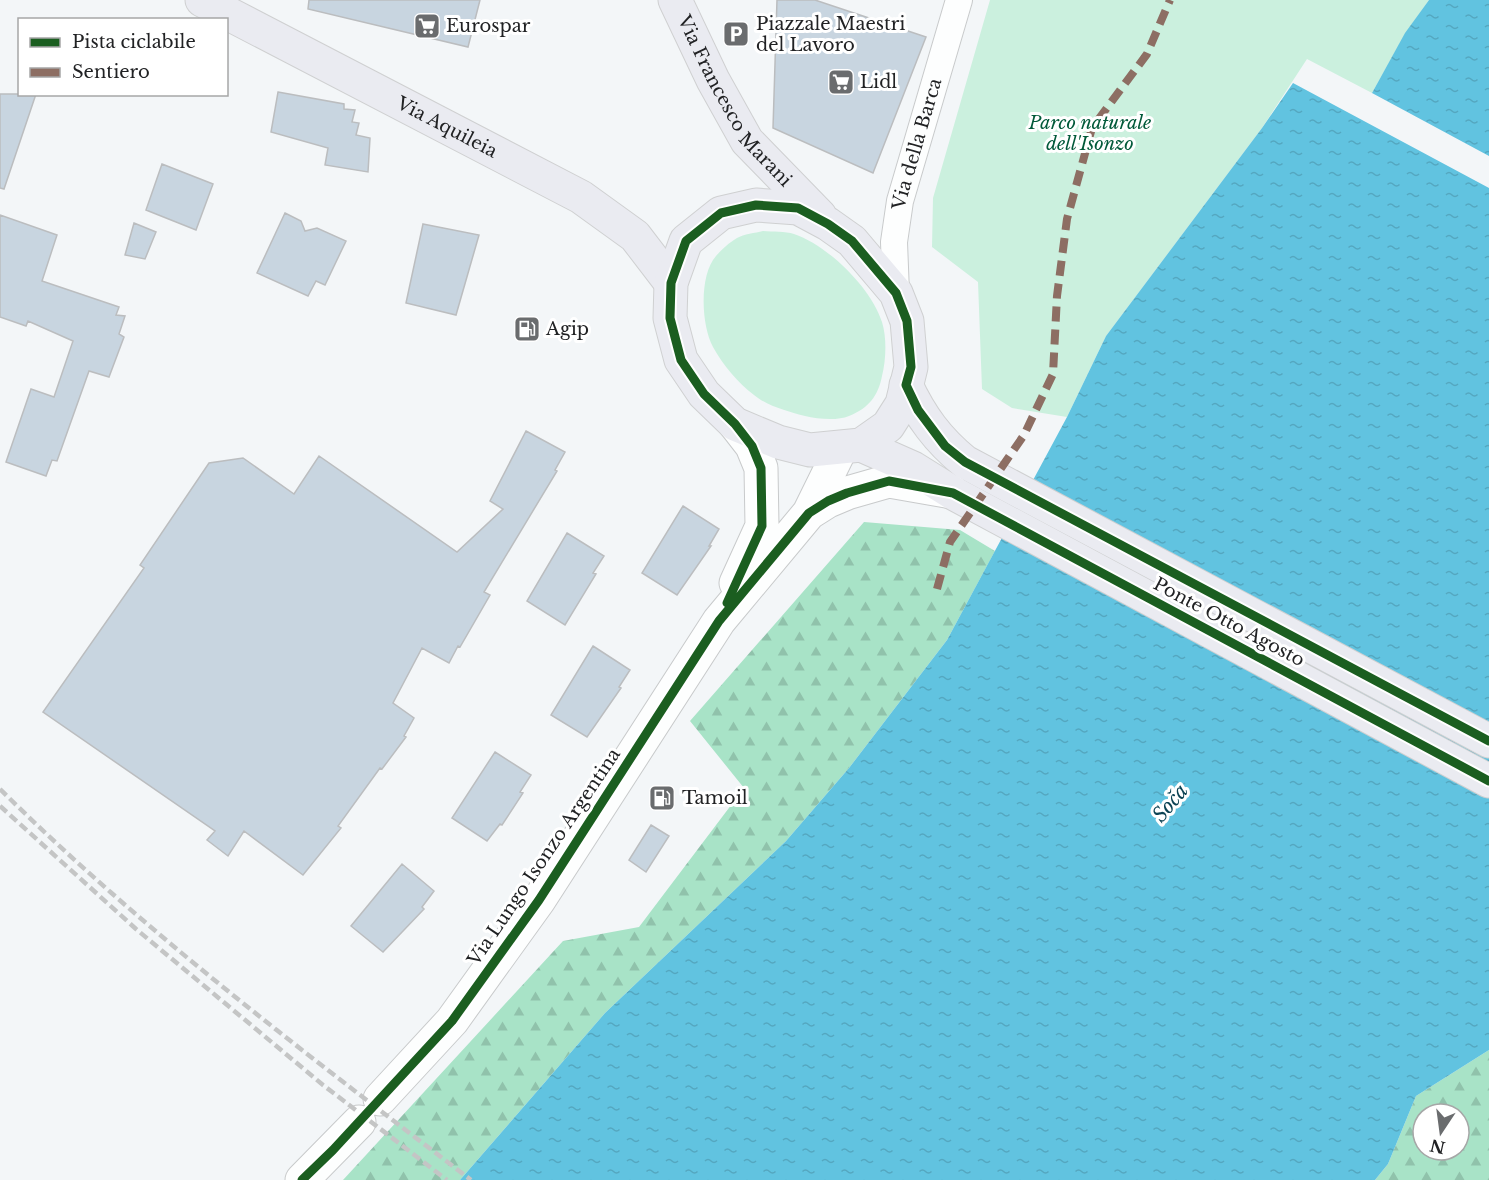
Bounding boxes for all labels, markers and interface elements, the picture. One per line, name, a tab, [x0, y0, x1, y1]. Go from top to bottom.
supermarket icon: Eurospar	[412, 11, 442, 41]
street label: Via Francesco Marani	[672, 11, 796, 191]
place label: Piazzale Maestri del Lavoro	[756, 13, 905, 56]
place label: Eurospar	[446, 15, 531, 37]
legend	[18, 18, 228, 96]
parking icon: Piazzale Maestri del Lavoro	[721, 19, 751, 49]
text: Pista ciclabile	[72, 31, 196, 53]
text: Sentiero	[72, 61, 150, 83]
supermarket icon: Lidl	[826, 67, 856, 97]
place label: Lidl	[860, 71, 897, 93]
street label: Via della Barca	[888, 76, 946, 212]
street label: Via Aquileia	[392, 92, 501, 162]
park label: Parco naturale dell'Isonzo	[1028, 112, 1151, 155]
fuel station icon: Agip	[512, 314, 542, 344]
place label: Agip	[545, 318, 589, 340]
street label: Ponte Otto Agosto	[1150, 573, 1308, 671]
street label: Via Lungo Isonzo Argentina	[462, 744, 625, 971]
water label: Soča	[1147, 779, 1193, 827]
fuel station icon: Tamoil	[647, 783, 677, 813]
place label: Tamoil	[682, 787, 748, 809]
north arrow	[1411, 1102, 1471, 1162]
text: N	[1428, 1135, 1447, 1158]

